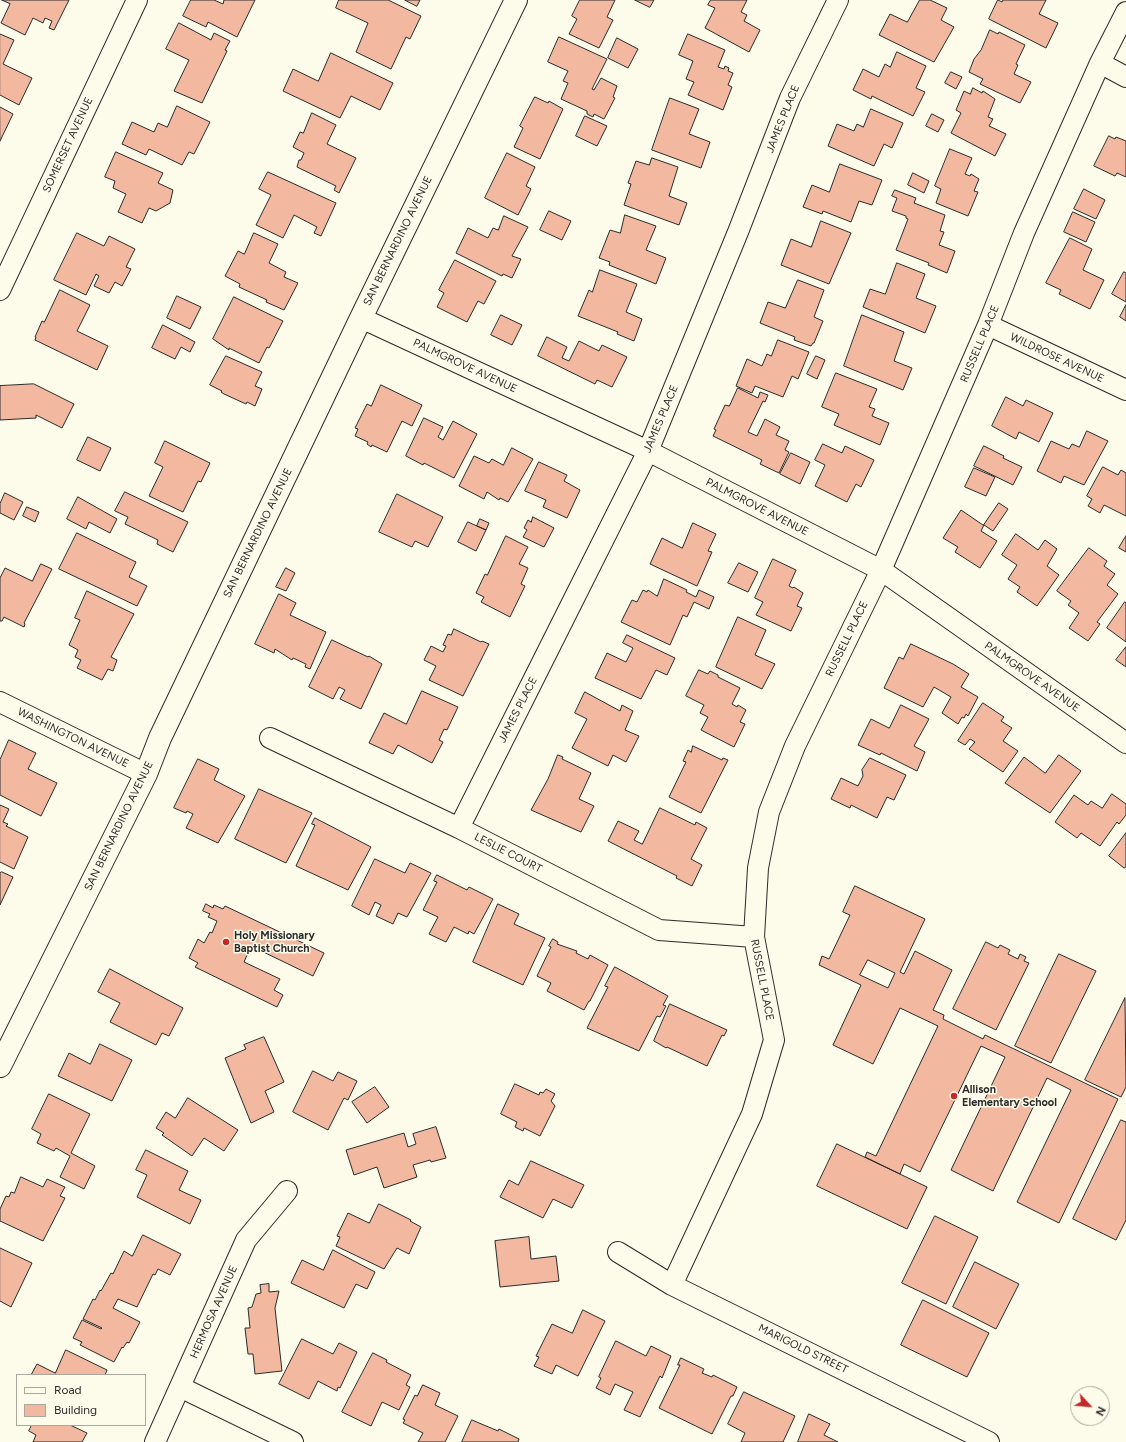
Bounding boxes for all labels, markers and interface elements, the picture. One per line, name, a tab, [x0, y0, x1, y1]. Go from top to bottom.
street label: JAMES PLACE	[763, 83, 803, 155]
street label: SOMERSET AVENUE	[40, 95, 96, 195]
street label: SAN BERNARDINO AVENUE	[361, 174, 435, 308]
street label: RUSSELL PLACE	[958, 303, 1002, 385]
street label: WILDROSE AVENUE	[1008, 330, 1106, 386]
street label: PALMGROVE AVENUE	[411, 336, 519, 396]
street label: JAMES PLACE	[641, 383, 681, 455]
street label: SAN BERNARDINO AVENUE	[221, 466, 295, 600]
street label: PALMGROVE AVENUE	[704, 475, 810, 539]
street label: RUSSELL PLACE	[823, 599, 871, 679]
street label: PALMGROVE AVENUE	[982, 639, 1082, 715]
street label: JAMES PLACE	[496, 675, 540, 745]
street label: WASHINGTON AVENUE	[15, 705, 131, 771]
street label: SAN BERNARDINO AVENUE	[82, 759, 156, 893]
street label: LESLIE COURT	[472, 830, 544, 876]
place label: Holy Missionary Baptist Church	[234, 929, 315, 955]
marker: Holy Missionary Baptist Church	[221, 937, 231, 947]
street label: RUSSELL PLACE	[748, 938, 776, 1022]
place label: Allison Elementary School	[962, 1083, 1057, 1109]
marker: Allison Elementary School	[949, 1091, 959, 1101]
street label: HERMOSA AVENUE	[188, 1263, 240, 1361]
street label: MARIGOLD STREET	[756, 1322, 850, 1376]
legend	[16, 1374, 146, 1426]
text: Road	[54, 1383, 82, 1397]
north arrow	[1070, 1386, 1110, 1426]
text: Building	[54, 1403, 97, 1417]
text: N	[1093, 1404, 1108, 1418]

